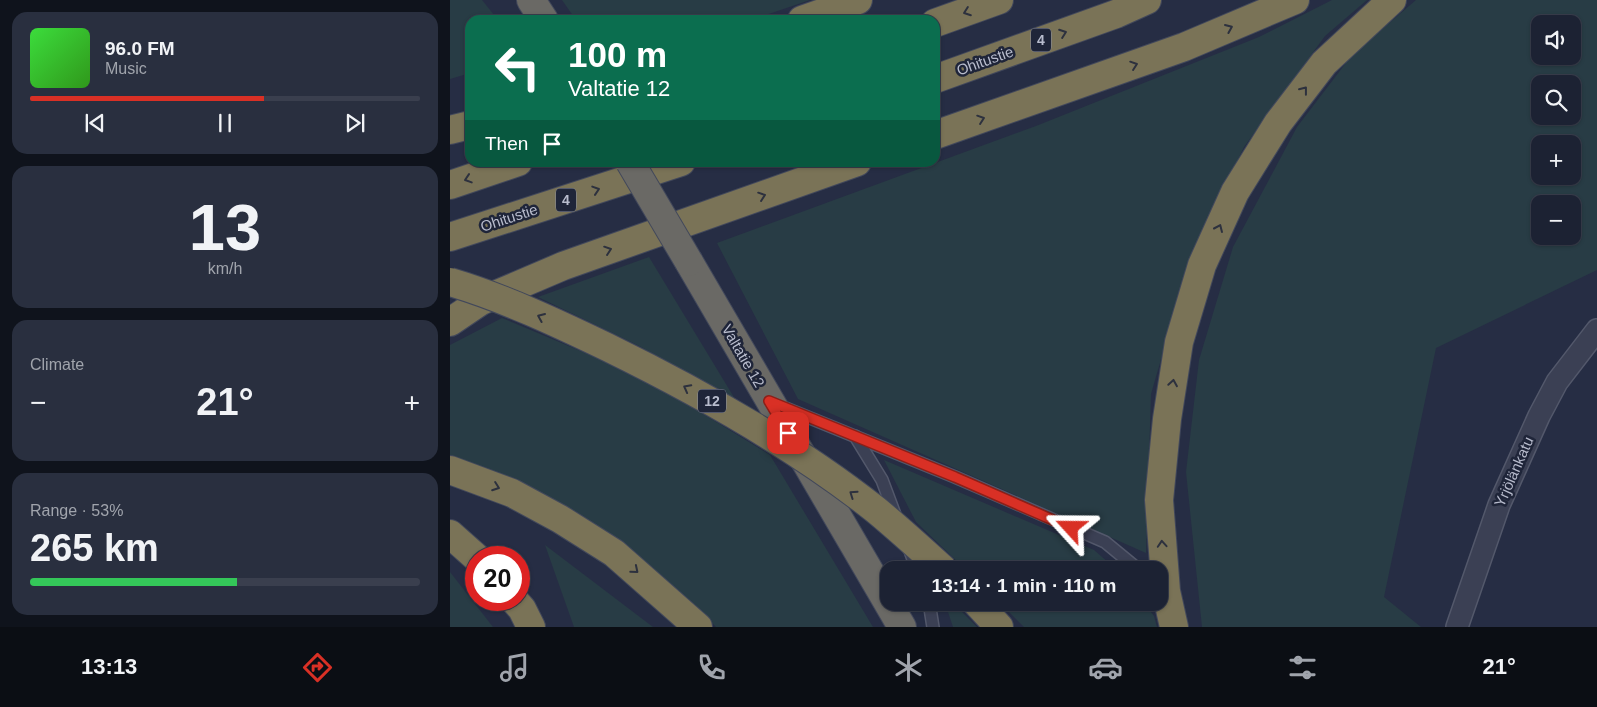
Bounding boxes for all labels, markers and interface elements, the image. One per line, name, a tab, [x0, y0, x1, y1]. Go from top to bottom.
one-way arrow	[963, 6, 972, 16]
map controls	[1531, 15, 1581, 245]
button: sound	[1531, 15, 1581, 65]
one-way arrow	[1224, 24, 1233, 35]
road number: 4	[1031, 28, 1051, 52]
one-way arrow	[1058, 29, 1067, 39]
icon: left	[485, 35, 550, 100]
text: 100 m	[568, 35, 667, 74]
text: 96.0 FM	[105, 38, 175, 59]
street label: Ohitustie	[954, 42, 1016, 79]
text: Music	[105, 60, 147, 77]
one-way arrow	[1129, 60, 1138, 70]
button: search	[1531, 75, 1581, 125]
text: Valtatie 12	[568, 76, 670, 101]
one-way arrow	[1298, 87, 1306, 96]
icon: previous	[81, 109, 109, 137]
icon: pause	[211, 109, 239, 137]
icon: next	[341, 109, 369, 137]
one-way arrow	[976, 115, 985, 125]
icon: arrive	[538, 130, 566, 158]
text: Then	[485, 133, 528, 154]
button: +	[1531, 135, 1581, 185]
one-way arrow	[464, 173, 472, 183]
one-way arrow	[592, 186, 600, 196]
road number: 4	[556, 188, 576, 212]
text: 13	[189, 191, 261, 264]
one-way arrow	[757, 192, 765, 202]
button: −	[1531, 195, 1581, 245]
street label: Ohitustie	[478, 200, 540, 235]
one-way arrow	[1212, 224, 1223, 233]
one-way arrow	[604, 246, 612, 256]
text: km/h	[208, 260, 242, 277]
one-way arrow	[537, 313, 546, 323]
street label: Valtatie 12	[719, 321, 768, 390]
text: Climate	[30, 356, 84, 373]
one-way arrow	[1167, 378, 1177, 387]
text: 21°	[196, 381, 254, 423]
one-way arrow	[683, 384, 692, 394]
text: −	[30, 387, 46, 418]
text: +	[404, 387, 420, 418]
road number: 12	[698, 390, 726, 412]
pin	[767, 412, 809, 454]
icon: arrive	[774, 419, 802, 447]
street label: Yrjölänkatu	[1491, 434, 1537, 510]
one-way arrow	[491, 481, 500, 491]
one-way arrow	[849, 491, 859, 500]
position arrow	[1044, 501, 1096, 553]
text: Range · 53%	[30, 502, 123, 519]
text: 265 km	[30, 527, 159, 569]
one-way arrow	[1157, 540, 1168, 548]
speed limit sign: 20	[465, 546, 530, 611]
one-way arrow	[629, 564, 638, 573]
text: 13:14 · 1 min · 110 m	[932, 575, 1116, 596]
icon: directions	[300, 650, 335, 685]
icon: music	[497, 650, 532, 685]
icon: phone	[694, 650, 729, 685]
icon: climate	[891, 650, 926, 685]
icon: car	[1088, 650, 1123, 685]
icon: filters	[1285, 650, 1320, 685]
text: 13:13	[81, 654, 137, 679]
text: 21°	[1483, 654, 1516, 679]

